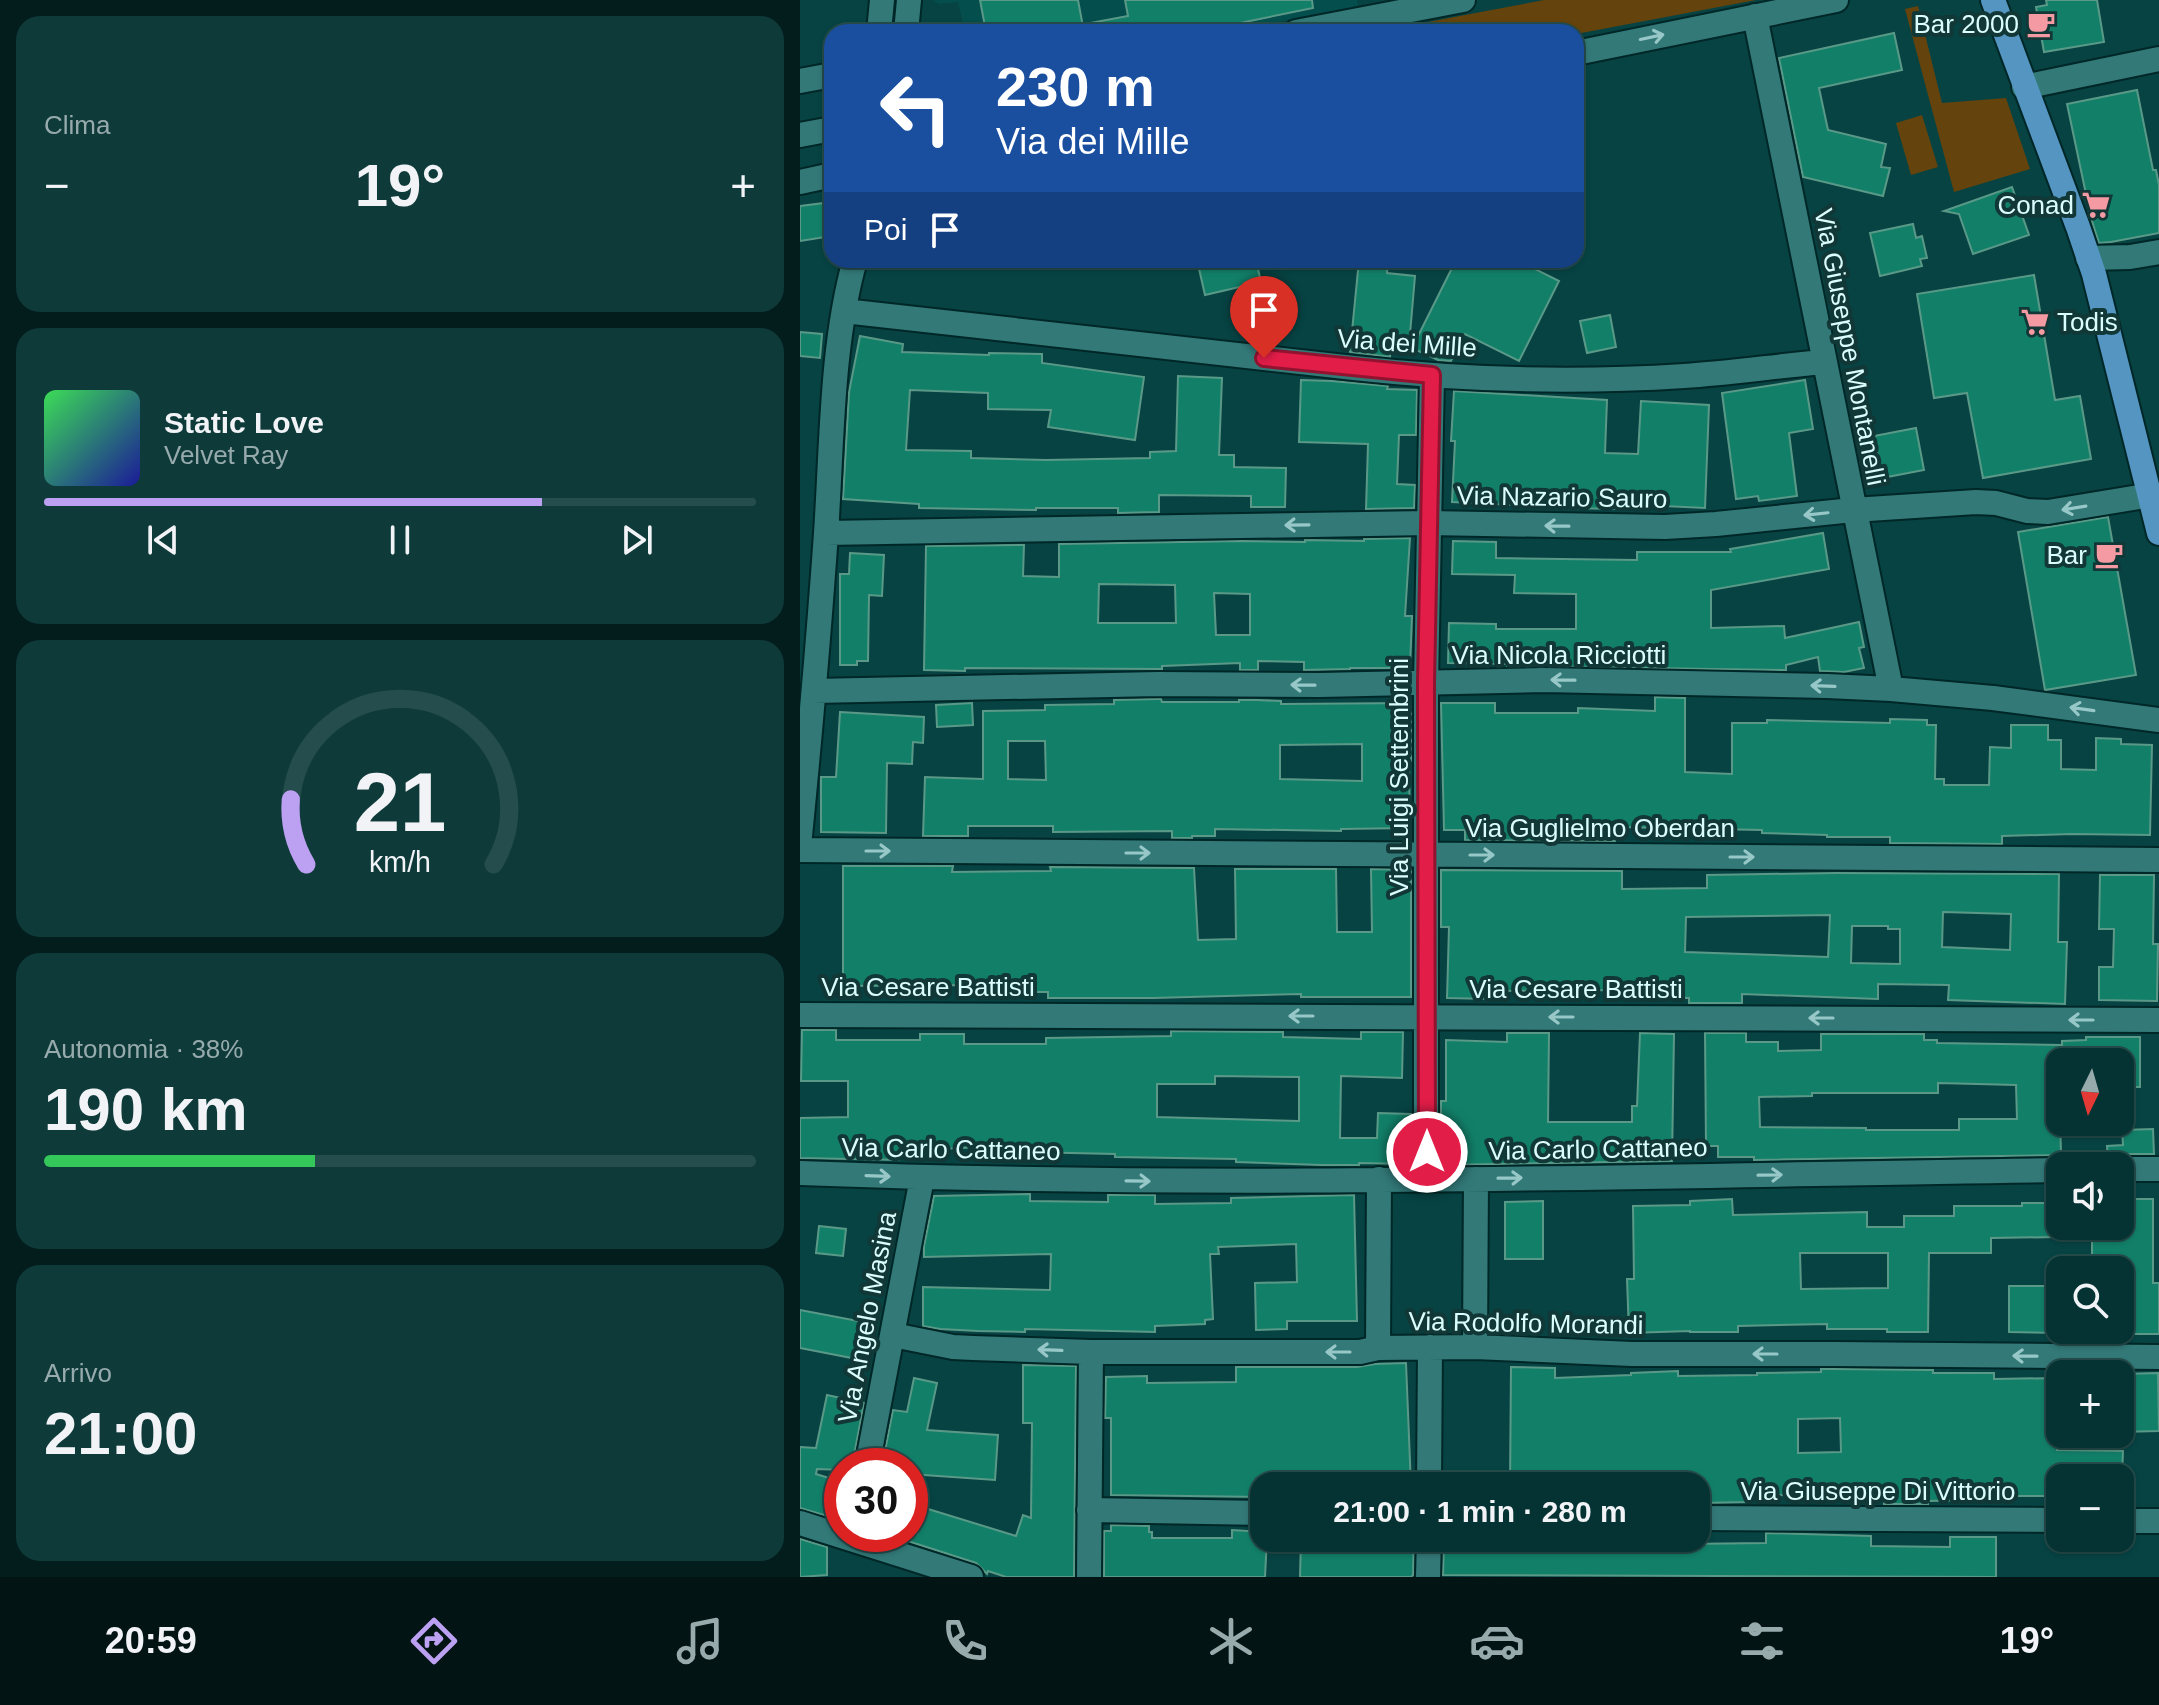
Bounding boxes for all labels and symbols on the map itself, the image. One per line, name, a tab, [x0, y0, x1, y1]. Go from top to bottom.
place label: Bar 2000	[1913, 9, 2019, 39]
cafe icon: Bar 2000	[2026, 9, 2056, 39]
one-way arrow	[1639, 29, 1665, 44]
place label: Conad	[1997, 190, 2074, 220]
supermarket icon: Conad	[2081, 190, 2111, 220]
street label: Via Giuseppe Montanelli	[1808, 206, 1892, 488]
pin	[1230, 276, 1298, 358]
supermarket icon: Todis	[2020, 307, 2050, 337]
place label: Todis	[2057, 307, 2118, 337]
street label: Via dei Mille	[1336, 323, 1478, 363]
street label: Via Nazario Sauro	[1456, 480, 1668, 514]
one-way arrow	[2062, 501, 2087, 516]
one-way arrow	[1803, 506, 1830, 521]
one-way arrow	[1284, 517, 1311, 532]
one-way arrow	[1544, 518, 1571, 533]
place label: Bar	[2047, 540, 2087, 570]
cafe icon: Bar	[2094, 540, 2124, 570]
street label: Via Nicola Ricciotti	[1452, 640, 1666, 670]
street label: Via Luigi Settembrini	[1384, 658, 1414, 896]
one-way arrow	[1550, 673, 1577, 688]
one-way arrow	[1290, 677, 1317, 693]
one-way arrow	[1810, 678, 1837, 694]
one-way arrow	[2070, 701, 2095, 716]
street label: Via Guglielmo Oberdan	[1465, 813, 1735, 843]
one-way arrow	[864, 843, 891, 859]
one-way arrow	[1124, 845, 1151, 861]
one-way arrow	[1468, 848, 1495, 863]
one-way arrow	[1728, 849, 1755, 865]
street label: Via Cesare Battisti	[821, 972, 1035, 1002]
street label: Via Cesare Battisti	[1469, 974, 1683, 1004]
one-way arrow	[1288, 1008, 1315, 1024]
one-way arrow	[1548, 1009, 1575, 1025]
one-way arrow	[1808, 1011, 1835, 1026]
one-way arrow	[2068, 1012, 2095, 1028]
north arrow	[2046, 1048, 2134, 1136]
position arrow	[1385, 1110, 1469, 1194]
street label: Via Carlo Cattaneo	[841, 1132, 1061, 1166]
street label: Via Carlo Cattaneo	[1488, 1132, 1708, 1166]
one-way arrow	[1756, 1167, 1783, 1182]
one-way arrow	[864, 1169, 891, 1184]
one-way arrow	[1496, 1171, 1523, 1186]
one-way arrow	[1124, 1173, 1151, 1189]
street label: Via Angelo Masina	[832, 1208, 902, 1425]
street label: Via Rodolfo Morandi	[1408, 1306, 1644, 1340]
one-way arrow	[1037, 1343, 1064, 1358]
one-way arrow	[1325, 1344, 1352, 1360]
one-way arrow	[1752, 1346, 1779, 1362]
one-way arrow	[2012, 1348, 2039, 1363]
speed limit sign: 30	[824, 1448, 928, 1552]
street label: Via Giuseppe Di Vittorio	[1740, 1476, 2016, 1506]

